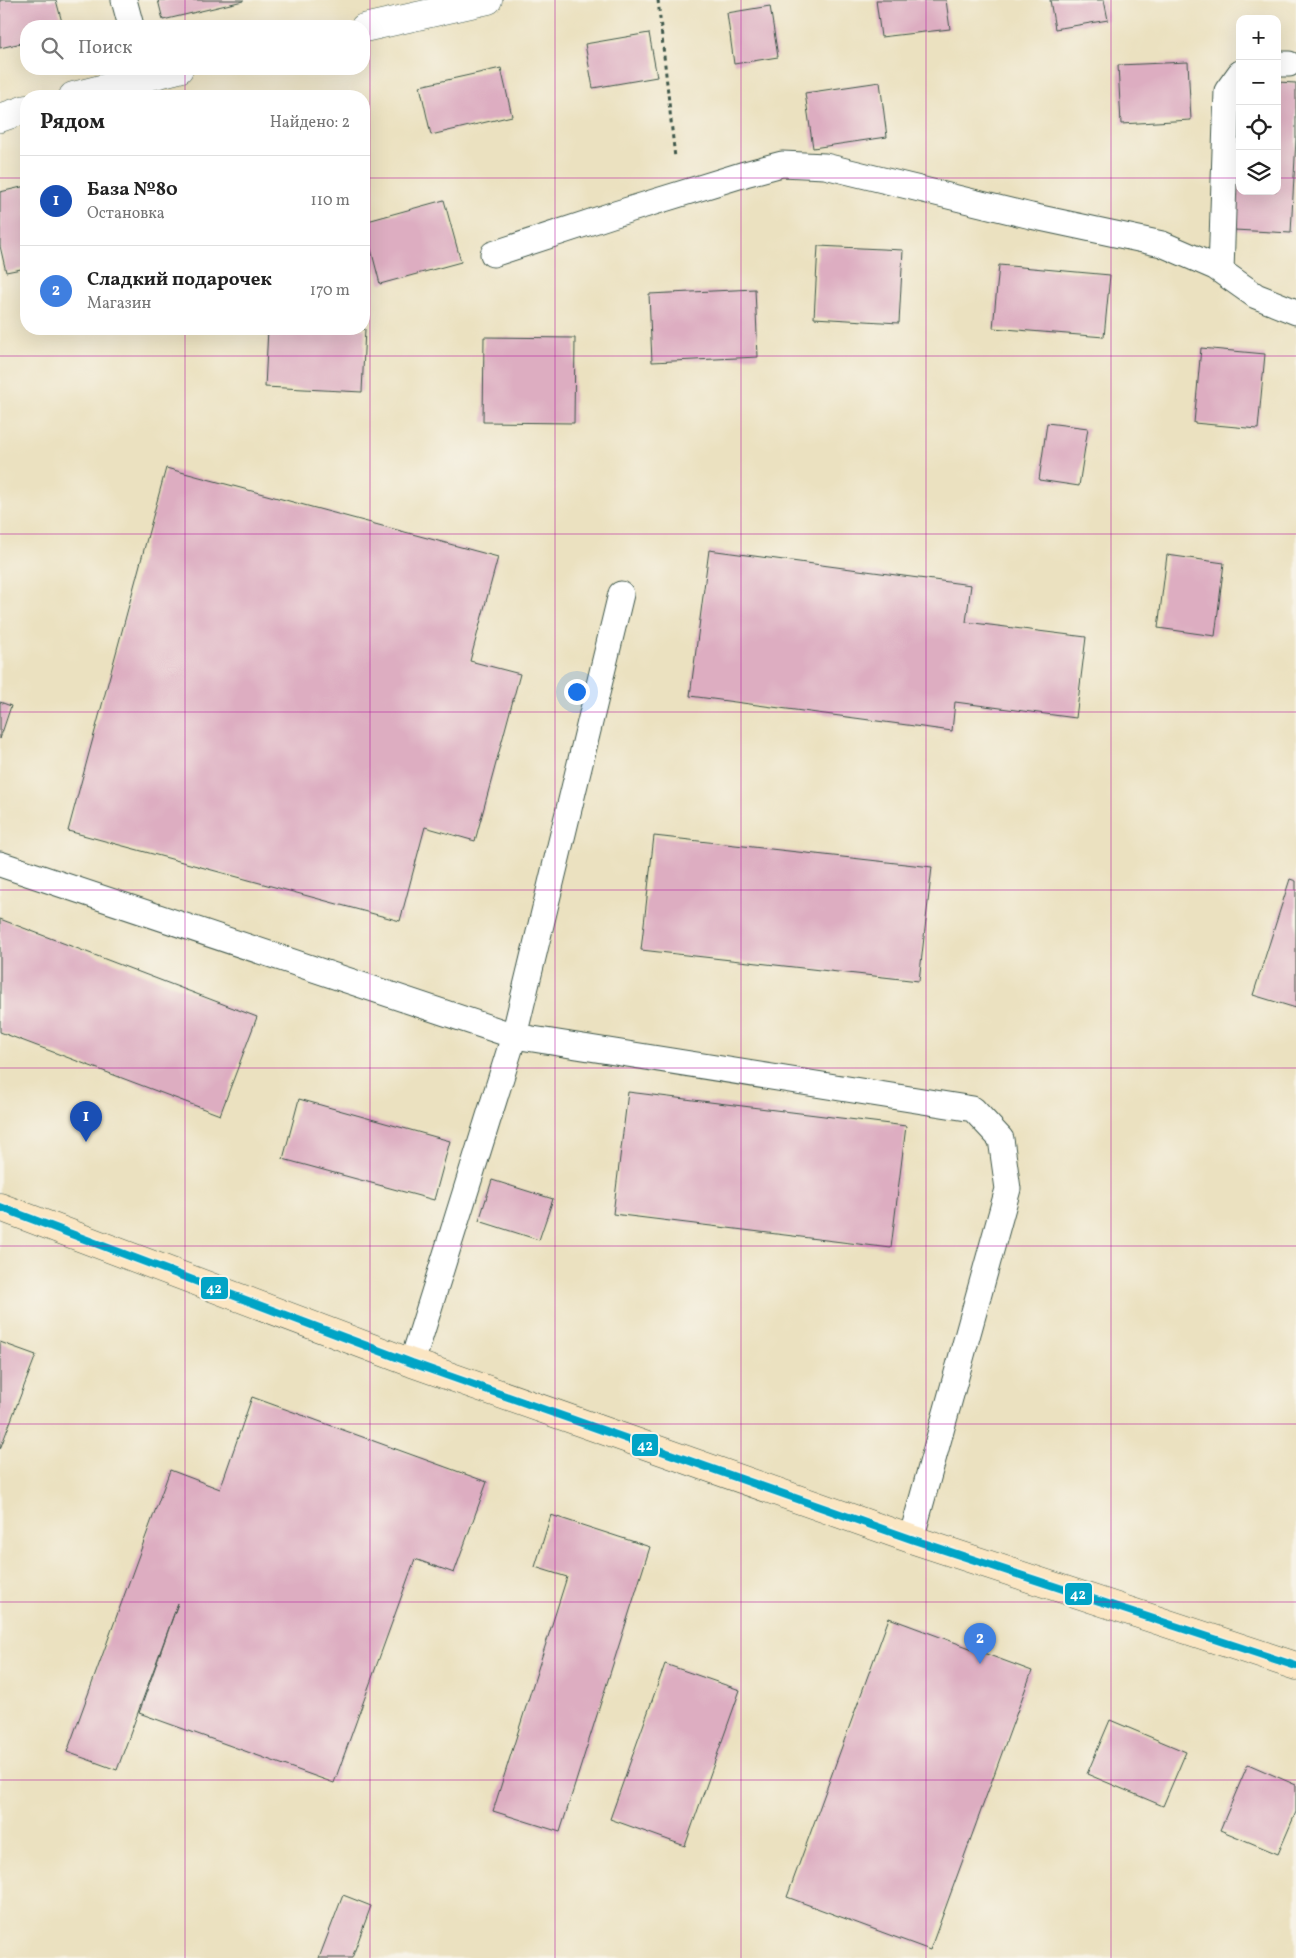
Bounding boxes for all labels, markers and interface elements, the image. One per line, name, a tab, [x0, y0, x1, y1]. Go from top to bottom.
map controls	[1236, 15, 1281, 195]
button: +	[1236, 15, 1281, 60]
search box	[20, 20, 370, 75]
icon: search	[38, 34, 66, 62]
text: Поиск	[78, 35, 132, 61]
button: −	[1236, 60, 1281, 105]
button: locate	[1236, 105, 1281, 150]
text: Рядом	[40, 108, 105, 137]
text: Найдено: 2	[270, 112, 350, 134]
button: layers	[1236, 150, 1281, 195]
text: База №80	[87, 177, 178, 203]
text: 1	[53, 190, 59, 212]
text: 110 m	[311, 190, 350, 212]
text: Остановка	[87, 203, 165, 225]
text: Сладкий подарочек	[87, 267, 272, 293]
text: 2	[52, 280, 60, 302]
text: 170 m	[310, 280, 350, 302]
text: Магазин	[87, 293, 151, 315]
your location	[564, 679, 590, 705]
pin: 1	[70, 1101, 102, 1142]
line badge: 42	[200, 1276, 229, 1300]
text: 42	[206, 1280, 222, 1299]
line badge: 42	[631, 1433, 659, 1457]
text: 42	[637, 1437, 653, 1456]
line badge: 42	[1064, 1582, 1093, 1606]
text: 42	[1070, 1586, 1086, 1605]
pin: 2	[964, 1623, 996, 1664]

